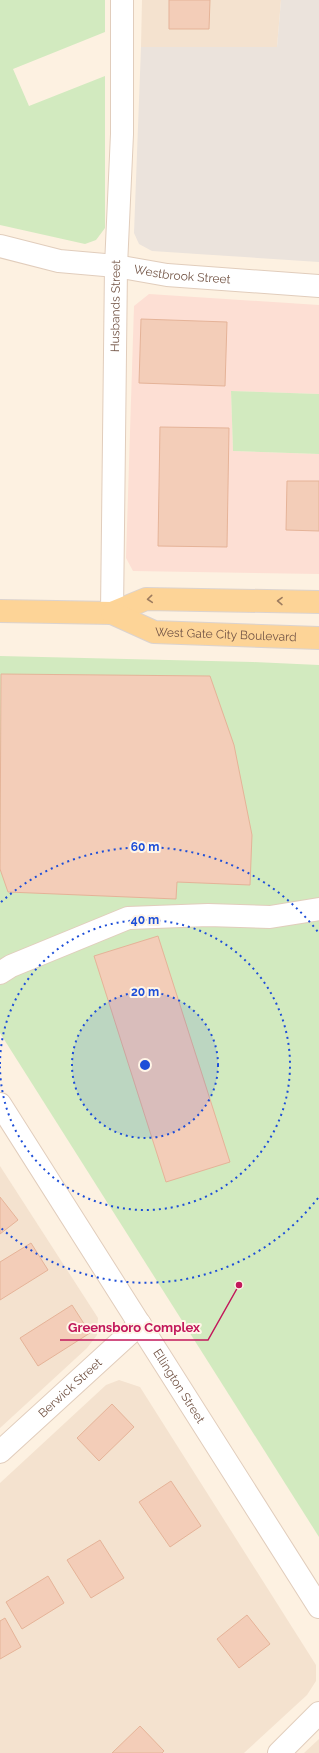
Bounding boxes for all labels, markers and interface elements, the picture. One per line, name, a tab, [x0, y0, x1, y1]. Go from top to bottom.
street label: Husbands Street	[108, 260, 123, 352]
street label: Westbrook Street	[133, 262, 231, 287]
one-way arrow	[147, 595, 153, 604]
one-way arrow	[277, 597, 283, 605]
street label: West Gate City Boulevard	[155, 625, 297, 644]
text: 60 m	[131, 840, 159, 854]
text: 40 m	[131, 913, 159, 927]
text: 20 m	[131, 985, 159, 999]
centre of rings	[138, 1058, 152, 1072]
callout: Greensboro Complex	[60, 1315, 208, 1340]
text: Greensboro Complex	[68, 1320, 200, 1335]
street label: Ellington Street	[150, 1346, 208, 1426]
street label: Berwick Street	[35, 1355, 105, 1420]

